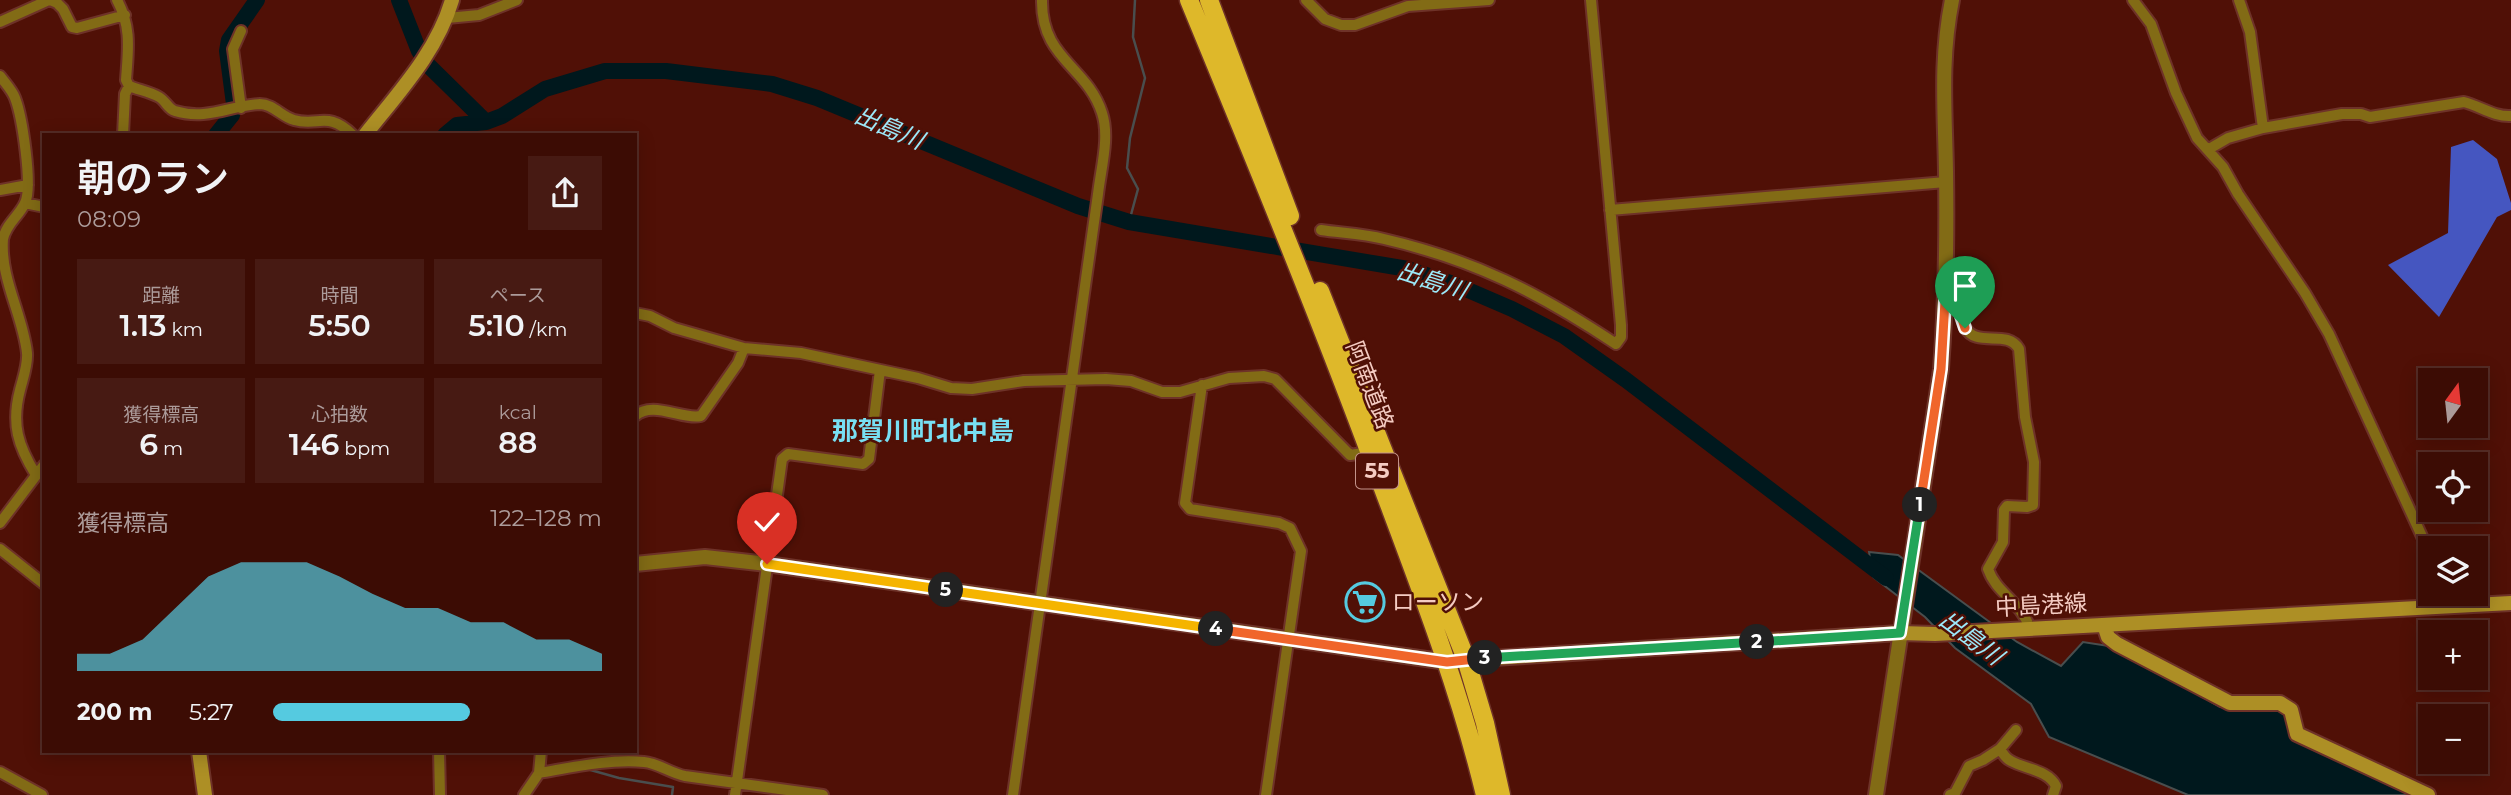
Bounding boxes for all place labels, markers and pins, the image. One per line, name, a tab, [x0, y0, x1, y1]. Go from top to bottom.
pin	[1935, 256, 1995, 328]
pin: 1	[1902, 488, 1938, 522]
pin	[737, 492, 797, 564]
pin: 5	[928, 572, 964, 608]
supermarket icon: ローソン	[1344, 581, 1386, 623]
place label: ローソン	[1392, 588, 1484, 616]
pin: 4	[1198, 612, 1234, 646]
pin: 2	[1740, 624, 1774, 660]
pin: 3	[1468, 640, 1502, 676]

